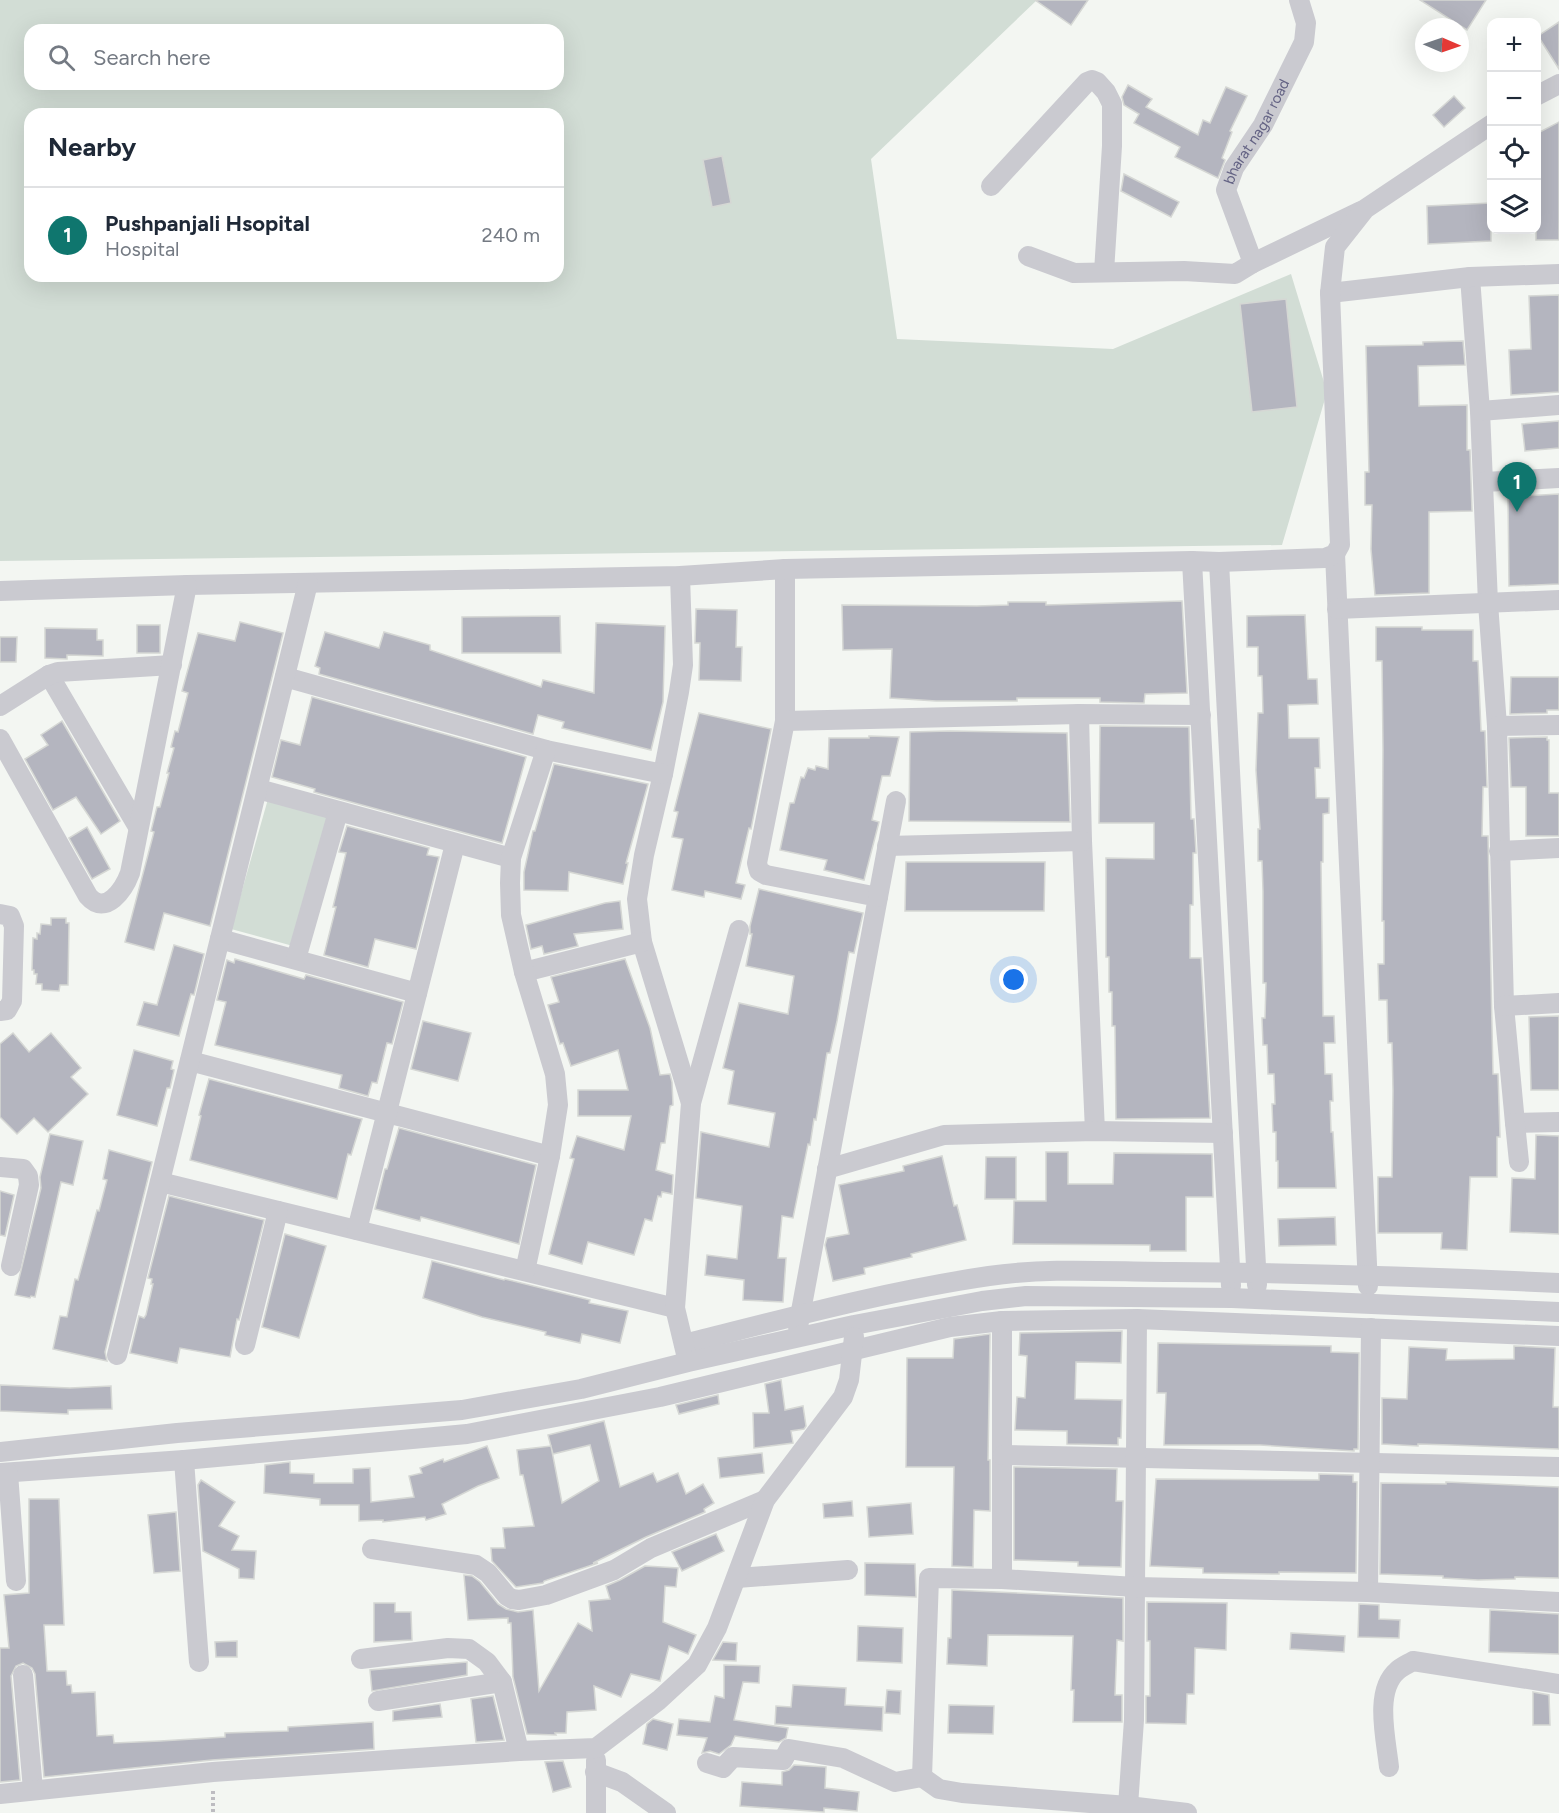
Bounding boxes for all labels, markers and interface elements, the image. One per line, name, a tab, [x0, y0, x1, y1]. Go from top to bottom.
north arrow	[1415, 18, 1469, 72]
map controls	[1487, 18, 1541, 234]
button: +	[1487, 18, 1541, 72]
search box	[24, 24, 564, 90]
icon: search	[45, 41, 78, 74]
text: Search here	[93, 44, 211, 71]
button: −	[1487, 72, 1541, 126]
street label: bharat nagar road	[1220, 76, 1293, 187]
button: locate	[1487, 126, 1541, 180]
text: Nearby	[48, 131, 136, 163]
button: layers	[1487, 180, 1541, 234]
text: Pushpanjali Hsopital	[105, 210, 310, 237]
text: 1	[63, 223, 72, 247]
text: 240 m	[482, 223, 540, 247]
text: Hospital	[105, 237, 180, 261]
pin: 1	[1498, 462, 1537, 512]
your location	[999, 965, 1028, 994]

